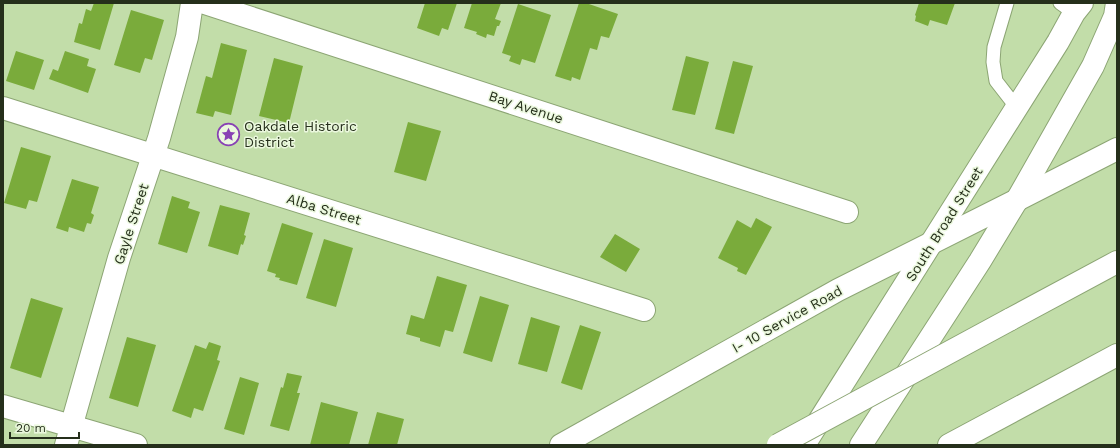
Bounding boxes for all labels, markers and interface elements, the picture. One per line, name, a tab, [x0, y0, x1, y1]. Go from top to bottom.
street label: Bay Avenue	[487, 87, 565, 127]
place label: Oakdale Historic District	[244, 118, 357, 150]
place icon: Oakdale Historic District	[215, 121, 241, 147]
street label: South Broad Street	[902, 164, 986, 284]
street label: Gayle Street	[110, 181, 152, 266]
street label: Alba Street	[285, 190, 363, 228]
street label: I- 10 Service Road	[729, 282, 845, 356]
scale bar	[10, 414, 79, 440]
text: 20 m	[16, 421, 46, 435]

